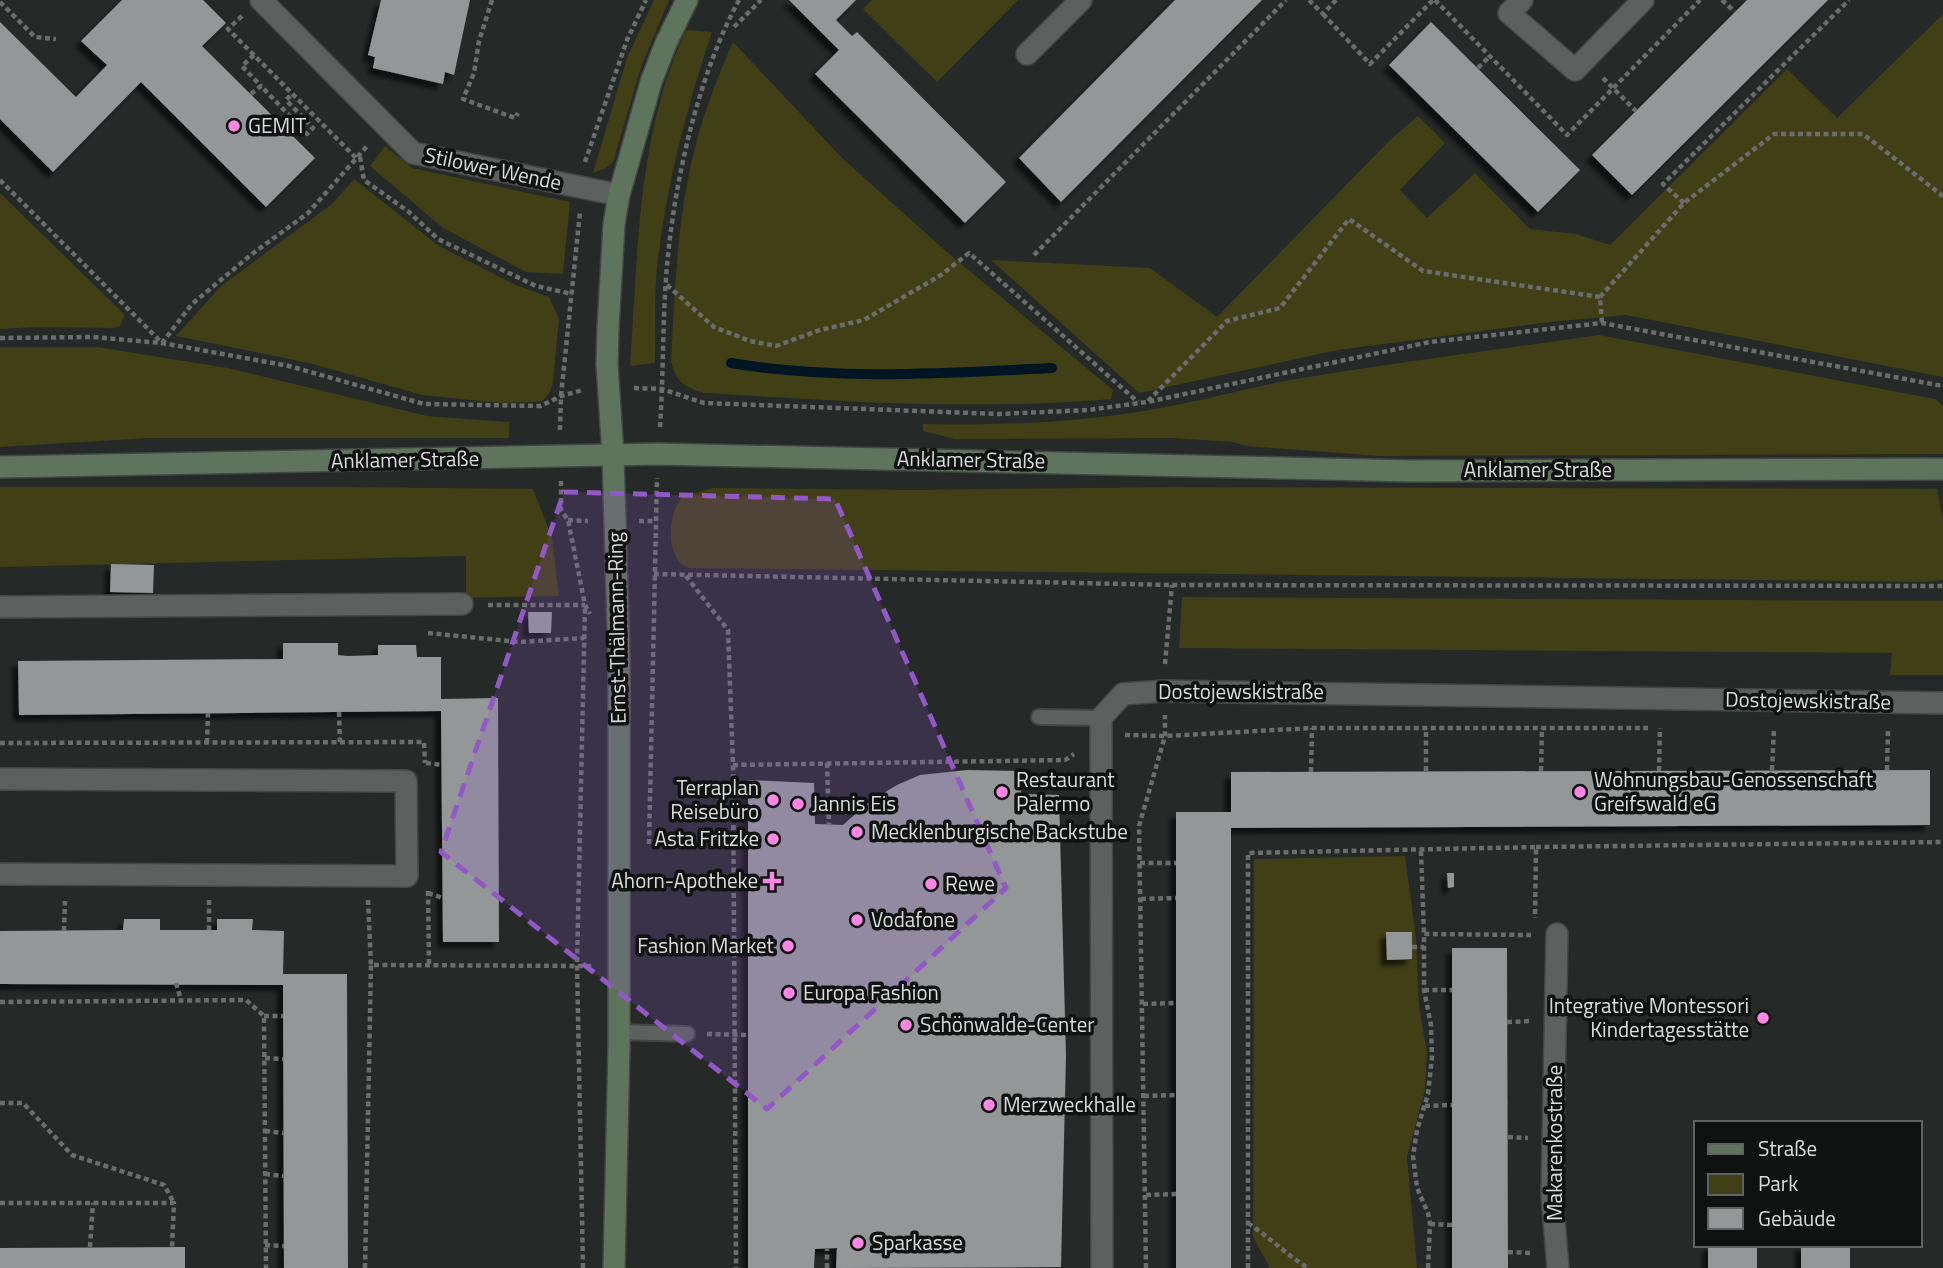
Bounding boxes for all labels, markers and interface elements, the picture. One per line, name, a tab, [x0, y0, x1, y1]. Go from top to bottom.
place label: GEMIT	[248, 109, 306, 141]
marker: GEMIT	[226, 118, 242, 134]
street label: Stilower Wende	[422, 138, 565, 198]
street label: Anklamer Straße	[331, 442, 479, 476]
street label: Anklamer Straße	[897, 442, 1045, 476]
street label: Anklamer Straße	[1464, 453, 1612, 485]
street label: Ernst-Thälmann-Ring	[598, 532, 634, 724]
street label: Dostojewskistraße	[1158, 675, 1324, 707]
street label: Dostojewskistraße	[1725, 683, 1891, 717]
place label: Restaurant Palermo	[1016, 763, 1115, 819]
place label: Wohnungsbau-Genossenschaft Greifswald eG	[1594, 763, 1874, 819]
place label: Terraplan Reisebüro	[670, 771, 759, 827]
marker: Restaurant Palermo	[994, 784, 1010, 800]
marker: Wohnungsbau-Genossenschaft Greifswald eG	[1572, 784, 1588, 800]
place label: Jannis Eis	[812, 787, 896, 819]
marker: Terraplan Reisebüro	[765, 792, 781, 808]
marker: Jannis Eis	[790, 796, 806, 812]
place label: Mecklenburgische Backstube	[871, 815, 1128, 847]
place label: Asta Fritzke	[654, 822, 759, 854]
marker: Mecklenburgische Backstube	[849, 824, 865, 840]
marker: Asta Fritzke	[765, 831, 781, 847]
place label: Ahorn-Apotheke	[611, 864, 758, 896]
place label: Rewe	[945, 867, 995, 899]
marker: Ahorn-Apotheke	[764, 873, 780, 889]
marker: Rewe	[923, 876, 939, 892]
place label: Vodafone	[871, 903, 955, 935]
marker: Vodafone	[849, 912, 865, 928]
place label: Fashion Market	[637, 929, 775, 961]
marker: Fashion Market	[780, 938, 796, 954]
place label: Europa Fashion	[803, 976, 939, 1008]
marker: Europa Fashion	[781, 985, 797, 1001]
place label: Integrative Montessori Kindertagesstätte	[1549, 989, 1749, 1045]
place label: Schönwalde-Center	[920, 1008, 1095, 1040]
marker: Integrative Montessori Kindertagesstätte	[1755, 1010, 1771, 1026]
marker: Schönwalde-Center	[898, 1017, 914, 1033]
street label: Makarenkostraße	[1538, 1065, 1570, 1221]
place label: Merzweckhalle	[1003, 1088, 1136, 1120]
marker: Merzweckhalle	[981, 1097, 997, 1113]
legend	[1694, 1121, 1922, 1247]
text: Straße	[1758, 1132, 1817, 1164]
text: Park	[1758, 1167, 1798, 1199]
text: Gebäude	[1758, 1202, 1836, 1234]
place label: Sparkasse	[872, 1226, 963, 1258]
marker: Sparkasse	[850, 1235, 866, 1251]

